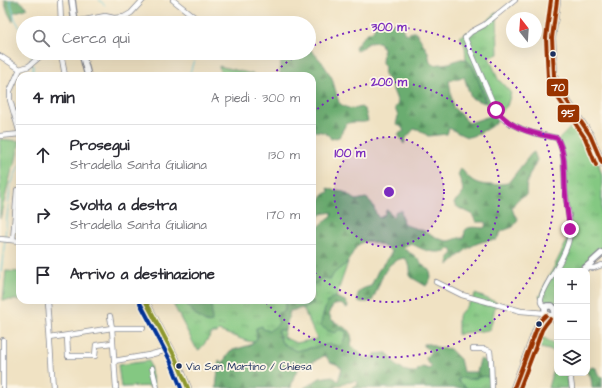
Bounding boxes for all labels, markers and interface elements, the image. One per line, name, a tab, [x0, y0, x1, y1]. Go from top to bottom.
north arrow	[506, 12, 542, 48]
search box	[16, 16, 316, 60]
text: 300 m	[370, 19, 407, 36]
icon: search	[30, 27, 52, 49]
text: Cerca qui	[62, 28, 130, 49]
unlabelled marker	[548, 49, 558, 59]
text: 200 m	[370, 74, 408, 91]
line badge: 70	[546, 78, 569, 97]
text: 70	[550, 80, 565, 95]
text: 4 min	[32, 86, 75, 110]
text: A piedi · 300 m	[211, 89, 300, 107]
route start	[487, 101, 505, 119]
line badge: 95	[557, 104, 580, 123]
text: 95	[561, 106, 575, 121]
text: Prosegui	[70, 135, 130, 156]
icon: ahead	[32, 144, 54, 166]
text: 100 m	[335, 145, 366, 162]
text: 130 m	[268, 146, 300, 164]
text: Stradella Santa Giuliana	[70, 156, 207, 174]
centre of rings	[382, 185, 396, 199]
text: Svolta a destra	[70, 195, 177, 216]
icon: right	[32, 204, 54, 226]
text: 170 m	[267, 206, 300, 224]
text: Stradella Santa Giuliana	[70, 216, 207, 234]
route end	[561, 220, 579, 238]
icon: arrive	[32, 264, 54, 286]
text: Arrivo a destinazione	[70, 264, 215, 285]
map controls	[554, 268, 590, 376]
button: +	[554, 268, 590, 304]
button: −	[554, 304, 590, 340]
unlabelled marker	[534, 319, 544, 329]
button: layers	[554, 340, 590, 376]
place label: Via San Martino / Chiesa	[186, 359, 312, 374]
marker: Via San Martino / Chiesa	[174, 361, 184, 371]

